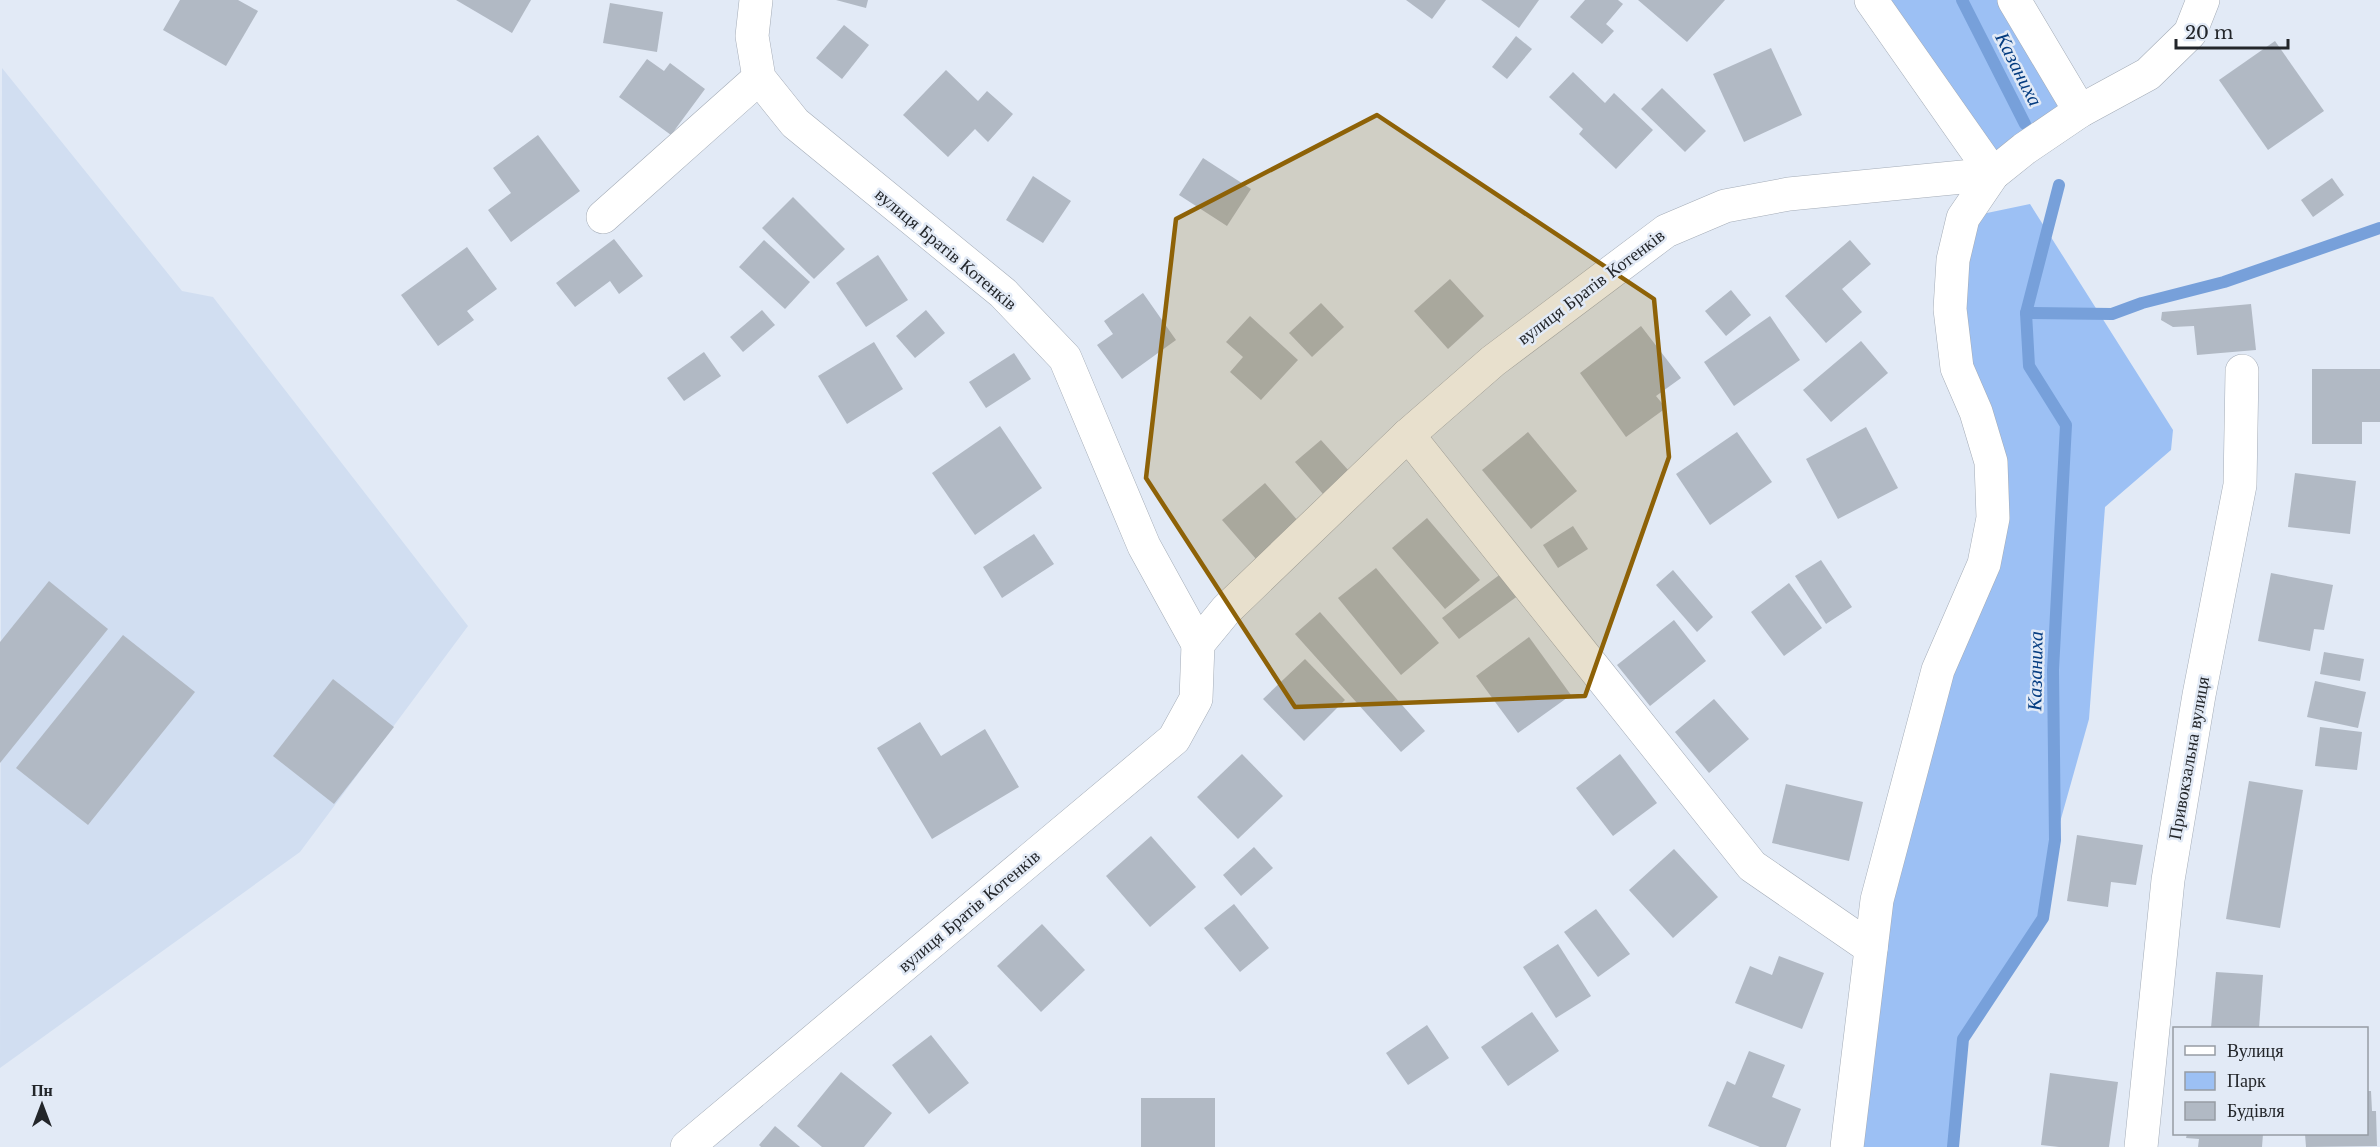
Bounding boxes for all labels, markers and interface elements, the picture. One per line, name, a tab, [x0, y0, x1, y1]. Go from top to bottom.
scale bar	[2176, 12, 2288, 50]
text: 20 m	[2185, 22, 2233, 44]
water label: Казаниха	[1990, 27, 2048, 110]
street label: вулиця Братів Котенків	[870, 183, 1022, 315]
street label: вулиця Братів Котенків	[1513, 224, 1669, 350]
water label: Казаниха	[2022, 631, 2048, 712]
street label: Привокзальна вулиця	[2164, 675, 2214, 841]
street label: вулиця Братів Котенків	[893, 845, 1045, 977]
legend	[2173, 1027, 2368, 1135]
text: Вулиця	[2227, 1040, 2284, 1062]
text: Парк	[2227, 1070, 2266, 1092]
north arrow	[12, 1075, 72, 1135]
text: Пн	[31, 1080, 53, 1100]
text: Будівля	[2227, 1100, 2284, 1122]

